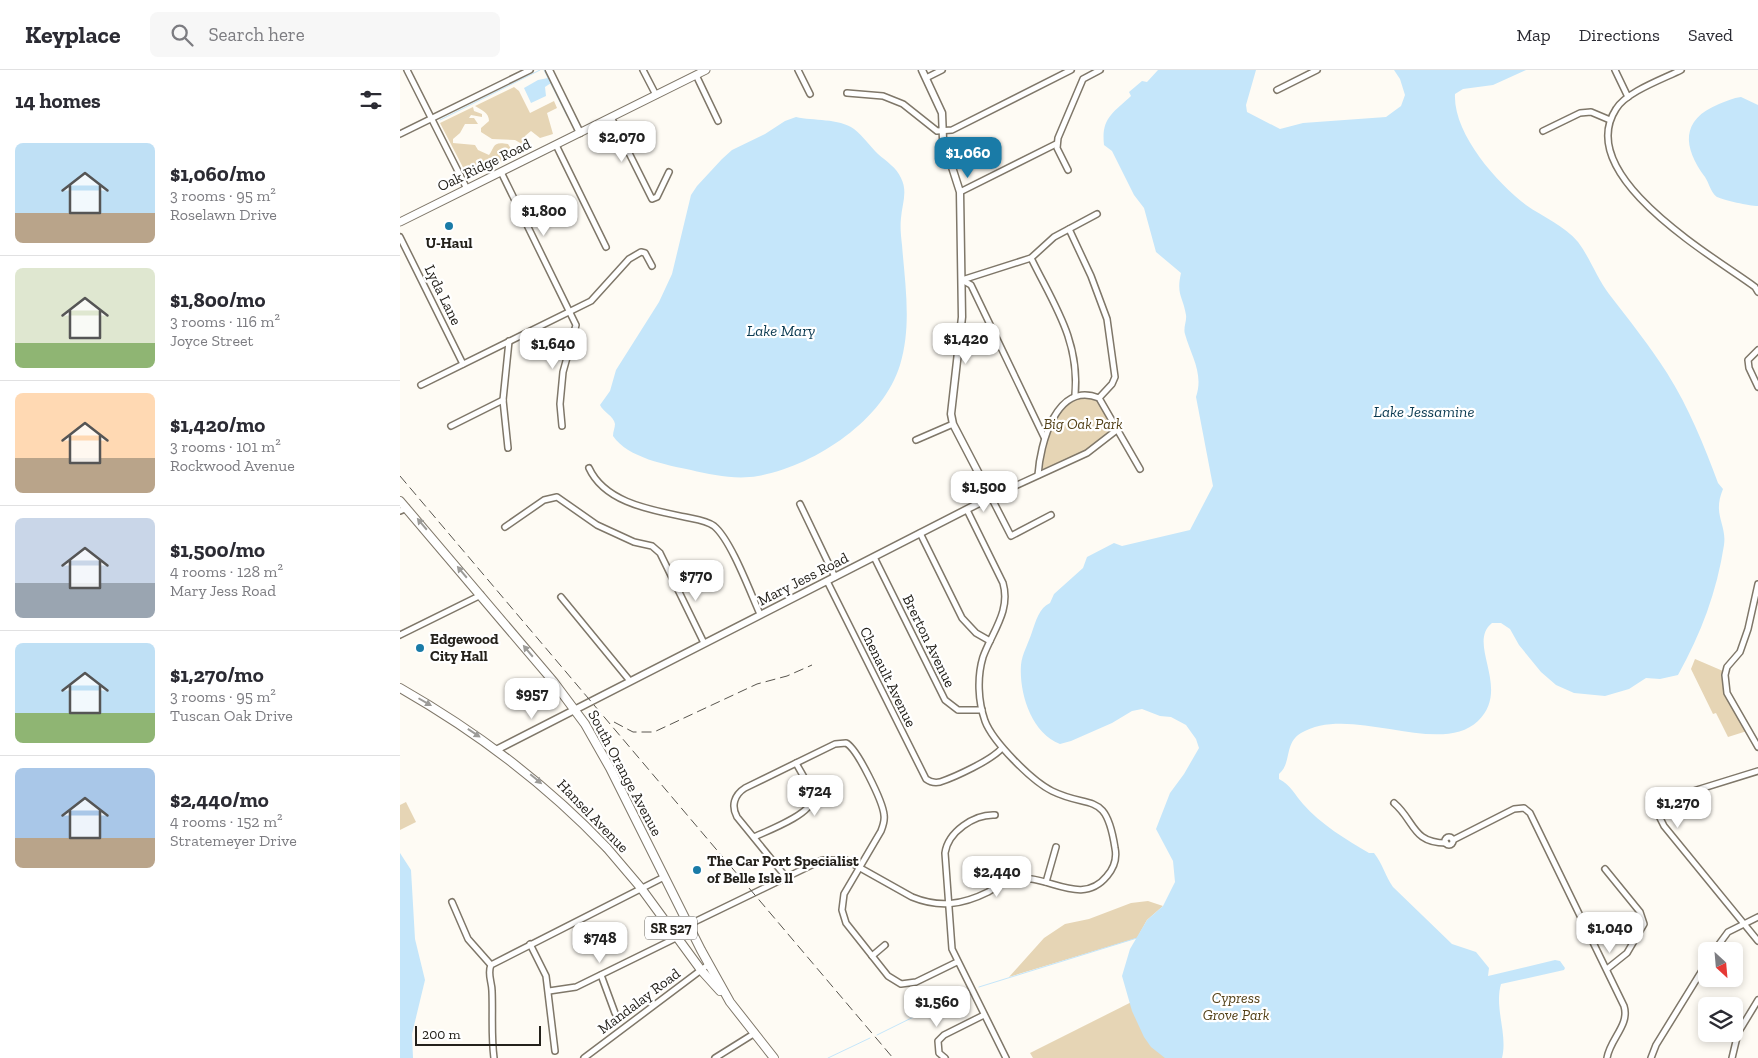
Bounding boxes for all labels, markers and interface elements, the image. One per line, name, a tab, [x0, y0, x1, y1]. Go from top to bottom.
search box	[150, 12, 500, 57]
text: Keyplace	[25, 20, 120, 49]
icon: search	[168, 21, 196, 49]
text: Search here	[208, 23, 305, 46]
text: Map	[1516, 24, 1551, 46]
text: Directions	[1579, 24, 1660, 46]
text: Saved	[1688, 24, 1733, 46]
icon: filters	[357, 86, 385, 114]
text: 14 homes	[15, 88, 101, 113]
pin: $2,070	[581, 121, 663, 163]
text: $2,070	[599, 127, 645, 146]
street label: Oak Ridge Road	[434, 134, 534, 195]
pin: $1,060	[927, 136, 1009, 179]
text: $1,060	[946, 143, 990, 162]
text: $1,060/mo	[170, 161, 265, 186]
icon: home	[55, 163, 115, 223]
text: 3 rooms · 95 m²	[170, 186, 276, 205]
pin: $1,800	[503, 194, 585, 237]
text: $1,800	[522, 201, 566, 220]
text: Roselawn Drive	[170, 205, 277, 224]
marker: U-Haul	[443, 220, 455, 232]
place label: U-Haul	[426, 234, 472, 252]
street label: Lyda Lane	[421, 262, 465, 328]
text: $1,800/mo	[170, 287, 265, 312]
icon: home	[55, 288, 115, 348]
text: 3 rooms · 116 m²	[170, 312, 280, 331]
water label: Lake Mary	[747, 321, 816, 340]
pin: $1,420	[925, 322, 1007, 365]
pin: $1,640	[512, 328, 594, 370]
text: $1,420	[944, 329, 988, 348]
text: Joyce Street	[170, 331, 254, 350]
text: $1,640	[531, 334, 575, 353]
water label: Lake Jessamine	[1374, 402, 1474, 421]
text: $1,420/mo	[170, 412, 265, 437]
icon: home	[55, 413, 115, 473]
park label: Big Oak Park	[1043, 415, 1123, 433]
text: 3 rooms · 101 m²	[170, 437, 281, 456]
text: Rockwood Avenue	[170, 456, 295, 475]
pin: $1,500	[943, 470, 1025, 513]
text: $1,500	[962, 477, 1006, 496]
one-way arrow	[416, 518, 427, 531]
text: $1,500/mo	[170, 537, 265, 562]
icon: home	[55, 538, 115, 598]
street label: Mary Jess Road	[755, 548, 852, 610]
pin: $770	[666, 560, 726, 602]
text: 4 rooms · 128 m²	[170, 562, 283, 581]
one-way arrow	[456, 566, 467, 579]
text: $770	[680, 566, 712, 585]
text: Mary Jess Road	[170, 581, 276, 600]
street label: Brerton Avenue	[899, 592, 959, 690]
street label: Chenault Avenue	[856, 624, 920, 730]
place label: Edgewood City Hall	[430, 630, 499, 665]
marker: Edgewood City Hall	[414, 642, 426, 654]
one-way arrow	[522, 645, 533, 658]
text: $1,270/mo	[170, 662, 264, 687]
icon: home	[55, 663, 115, 723]
pin: $957	[502, 678, 562, 720]
text: $957	[516, 684, 548, 703]
text: 3 rooms · 95 m²	[170, 687, 276, 706]
one-way arrow	[418, 698, 432, 706]
text: Tuscan Oak Drive	[170, 706, 293, 725]
street label: South Orange Avenue	[584, 707, 666, 839]
one-way arrow	[467, 728, 481, 738]
one-way arrow	[529, 774, 542, 785]
pin: $724	[785, 774, 845, 817]
street label: Hansel Avenue	[553, 776, 633, 856]
text: $724	[798, 781, 832, 800]
pin: $1,270	[1637, 786, 1719, 829]
text: $2,440/mo	[170, 787, 269, 812]
icon: home	[55, 788, 115, 848]
text: $1,270	[1656, 793, 1700, 812]
text: 4 rooms · 152 m²	[170, 812, 283, 831]
text: Stratemeyer Drive	[170, 831, 297, 850]
place label: The Car Port Specialist of Belle Isle ll	[707, 852, 860, 887]
pin: $2,440	[956, 856, 1038, 898]
text: $2,440	[973, 862, 1021, 881]
marker: The Car Port Specialist of Belle Isle ll	[691, 864, 703, 876]
pin: $1,040	[1569, 912, 1651, 954]
road number: SR 527	[645, 916, 697, 940]
text: $1,040	[1587, 918, 1633, 937]
pin: $748	[570, 922, 630, 964]
text: $748	[583, 928, 617, 947]
north arrow	[1698, 942, 1742, 988]
map controls	[1698, 942, 1743, 1042]
street label: Mandalay Road	[594, 964, 684, 1038]
pin: $1,560	[896, 986, 978, 1028]
park label: Cypress Grove Park	[1203, 989, 1270, 1024]
text: $1,560	[915, 992, 959, 1011]
button: layers	[1698, 997, 1743, 1042]
scale bar	[415, 1023, 541, 1046]
text: 200 m	[422, 1026, 461, 1043]

